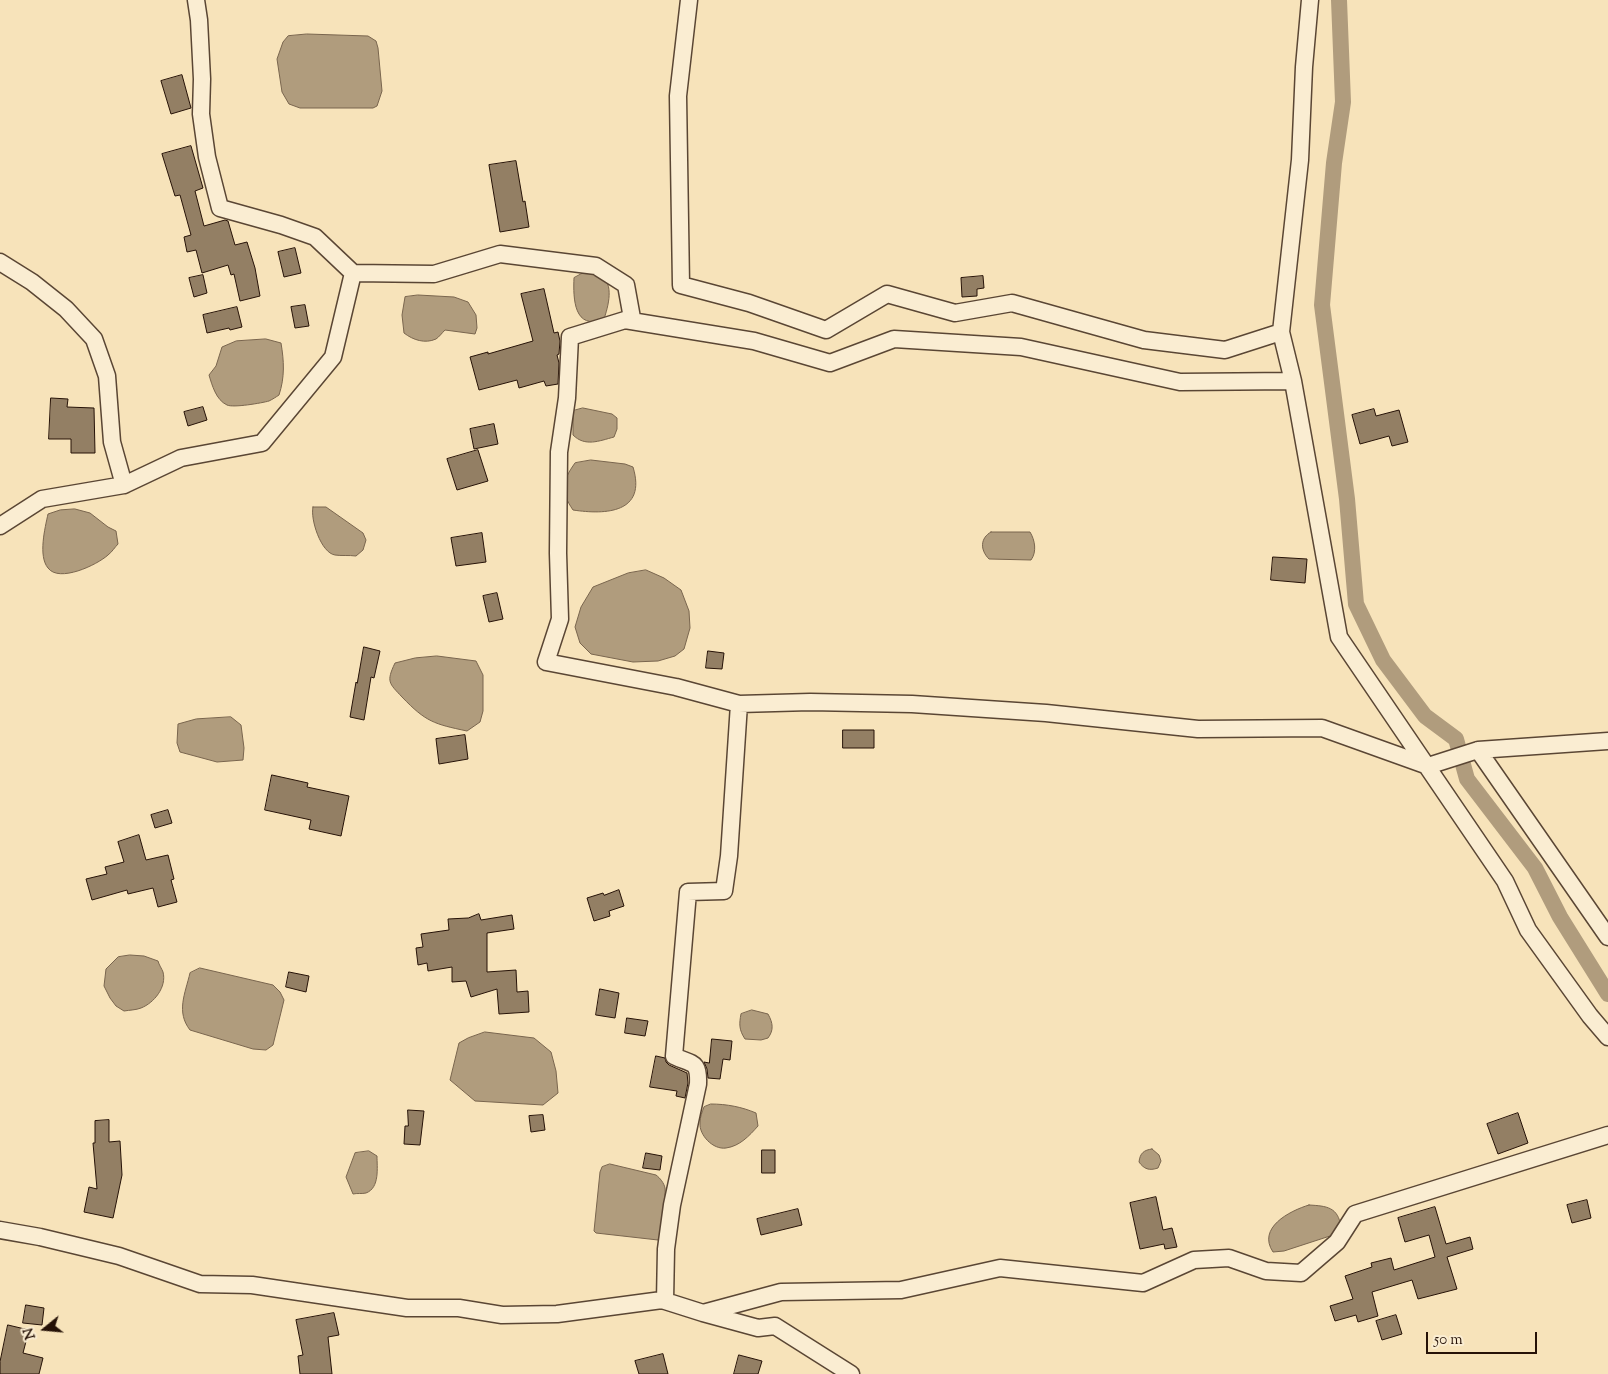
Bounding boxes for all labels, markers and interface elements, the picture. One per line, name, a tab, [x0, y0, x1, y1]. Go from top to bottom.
north arrow	[20, 1304, 70, 1354]
scale bar	[1428, 1322, 1539, 1354]
text: N	[19, 1325, 42, 1342]
text: 50 m	[1434, 1330, 1463, 1351]

